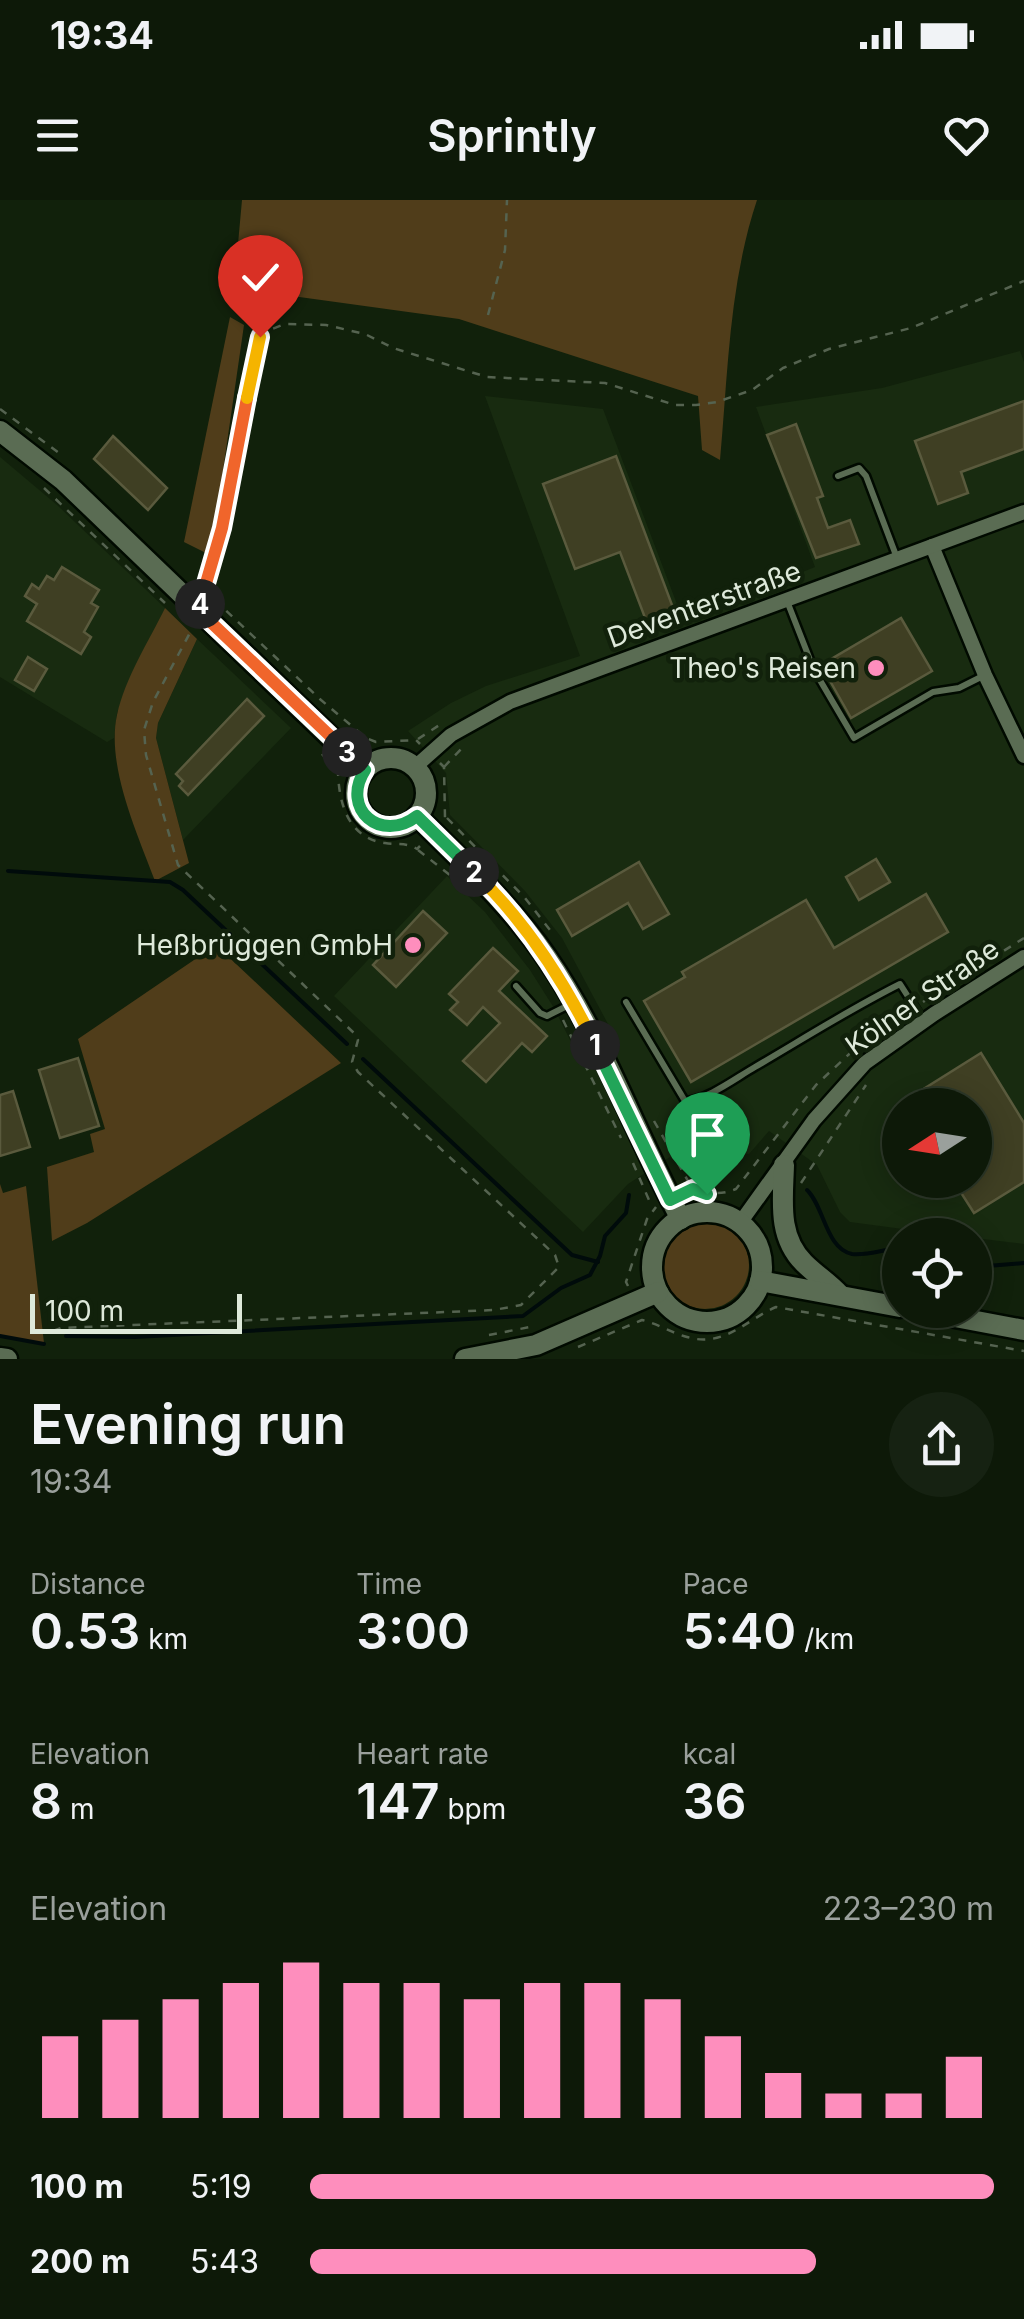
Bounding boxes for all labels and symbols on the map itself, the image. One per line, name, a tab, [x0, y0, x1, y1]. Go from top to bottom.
pin	[218, 235, 303, 338]
street label: Deventerstraße	[603, 553, 805, 655]
pin: 4	[175, 579, 225, 629]
place label: Theo's Reisen	[669, 651, 856, 685]
marker: Theo's Reisen	[865, 657, 887, 679]
pin: 3	[322, 727, 372, 777]
pin: 2	[449, 847, 499, 897]
place label: Heßbrüggen GmbH	[136, 928, 393, 962]
street label: Kölner Straße	[839, 932, 1005, 1062]
marker: Heßbrüggen GmbH	[402, 934, 424, 956]
pin: 1	[570, 1020, 620, 1070]
north arrow	[882, 1088, 992, 1198]
pin	[665, 1092, 750, 1195]
scale bar	[30, 1289, 242, 1334]

